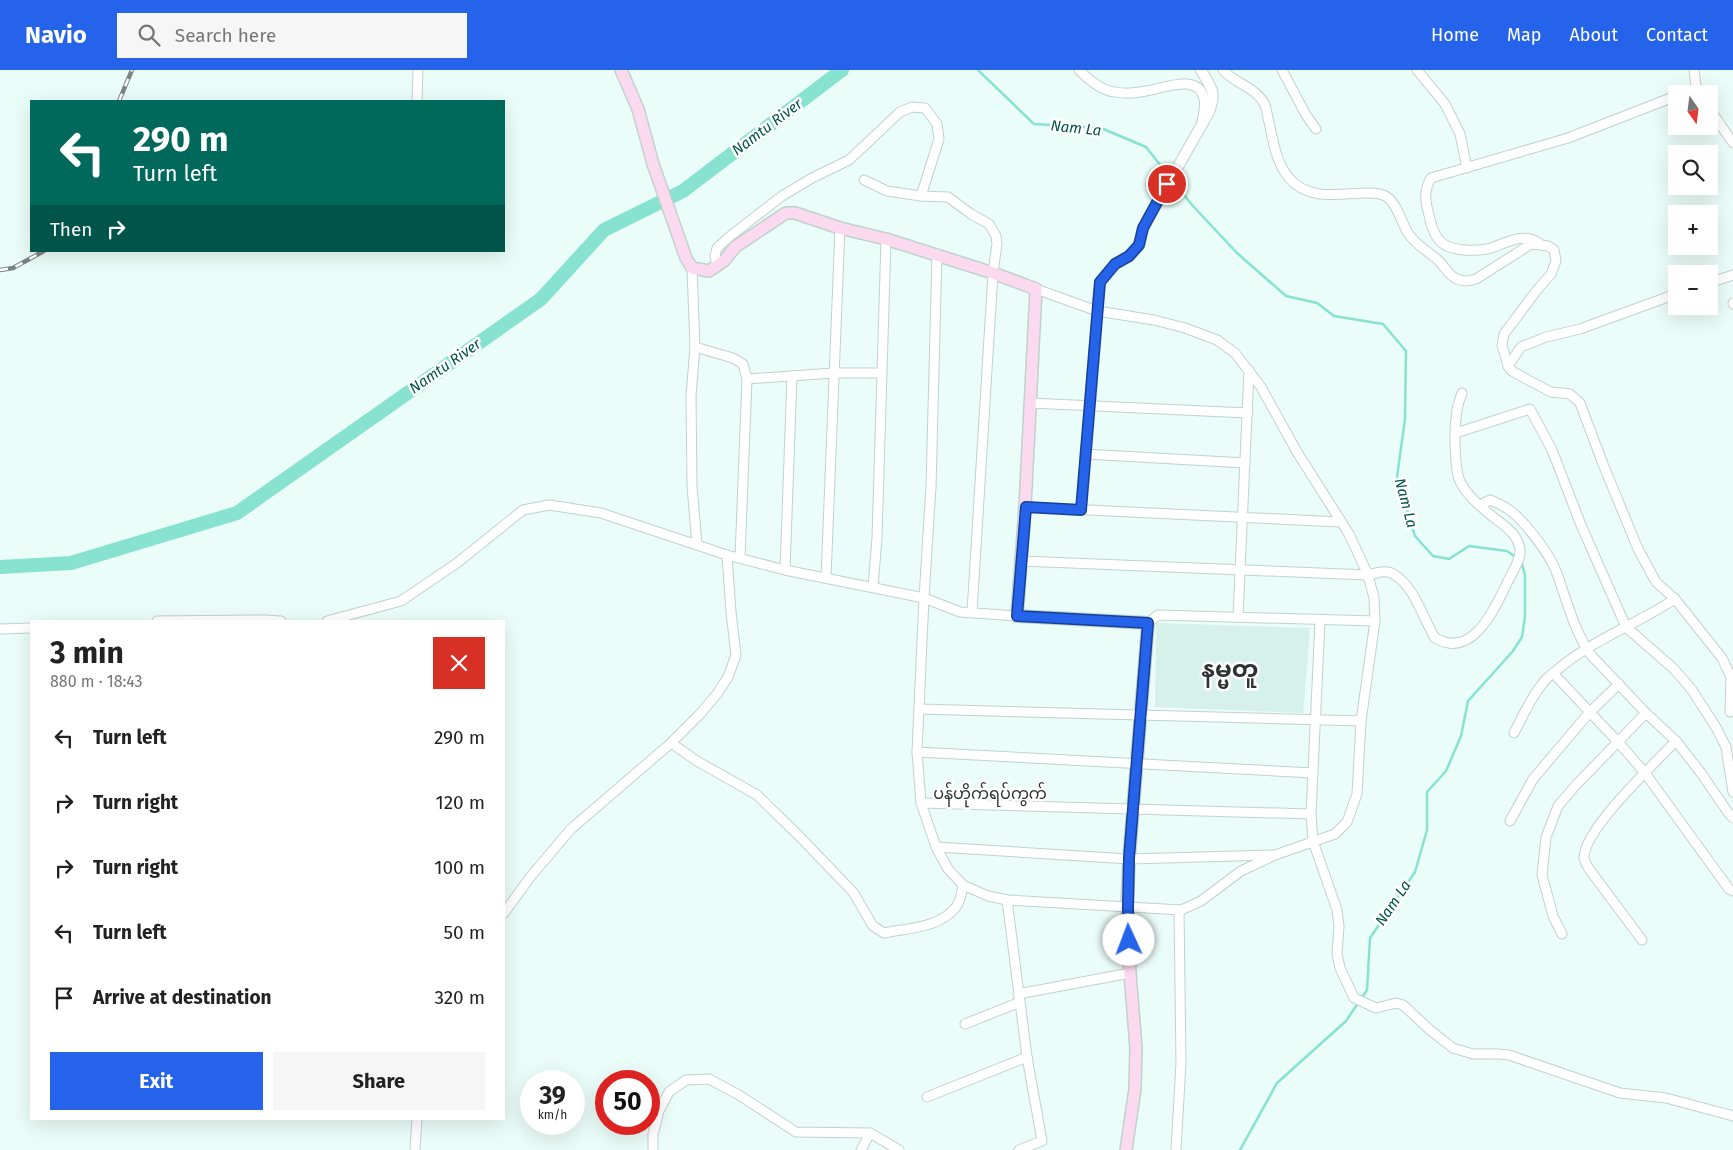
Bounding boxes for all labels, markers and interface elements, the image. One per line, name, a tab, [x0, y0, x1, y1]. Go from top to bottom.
search box	[117, 13, 467, 58]
text: Navio	[25, 21, 87, 49]
icon: search	[135, 21, 163, 49]
text: Search here	[175, 24, 276, 47]
text: Home	[1431, 24, 1479, 46]
text: Map	[1507, 24, 1541, 46]
text: About	[1569, 24, 1618, 46]
text: Contact	[1646, 24, 1708, 46]
north arrow	[1668, 85, 1718, 135]
map controls	[1668, 85, 1718, 315]
water label: Namtu River	[728, 94, 807, 159]
water label: Nam La	[1050, 116, 1102, 140]
text: 290 m	[133, 118, 229, 160]
icon: left	[50, 120, 115, 185]
button: search	[1668, 145, 1718, 195]
text: Turn left	[133, 160, 217, 187]
pin	[1146, 163, 1188, 205]
icon: arrive	[1153, 170, 1181, 198]
button: +	[1668, 205, 1718, 255]
icon: right	[102, 215, 130, 243]
text: Then	[50, 218, 92, 241]
button: −	[1668, 265, 1718, 315]
water label: Namtu River	[406, 334, 485, 397]
water label: Nam La	[1391, 476, 1421, 530]
text: 3 min	[50, 635, 124, 671]
button: close	[433, 637, 485, 689]
district label: နမ္မတူ	[1202, 655, 1258, 689]
text: 880 m · 18:43	[50, 672, 143, 691]
icon: left	[50, 724, 78, 752]
text: Turn left	[93, 726, 167, 749]
text: 290 m	[434, 726, 485, 749]
district label: ပန်ဟိုက်ရပ်ကွက်	[933, 782, 1047, 808]
icon: right	[50, 789, 78, 817]
text: Turn right	[93, 791, 178, 814]
text: 120 m	[435, 791, 485, 814]
icon: right	[50, 854, 78, 882]
text: Turn right	[93, 856, 178, 879]
text: 100 m	[434, 856, 485, 879]
water label: Nam La	[1371, 877, 1415, 929]
position arrow	[1102, 913, 1154, 965]
icon: left	[50, 919, 78, 947]
text: Turn left	[93, 921, 167, 944]
text: 50 m	[444, 921, 485, 944]
icon: arrive	[50, 984, 78, 1012]
text: Arrive at destination	[93, 986, 272, 1009]
text: 320 m	[434, 986, 485, 1009]
button: Exit	[50, 1052, 263, 1110]
button: Share	[273, 1052, 485, 1110]
speed limit sign: 50	[595, 1070, 660, 1135]
text: 39	[539, 1081, 566, 1111]
text: km/h	[538, 1108, 567, 1122]

